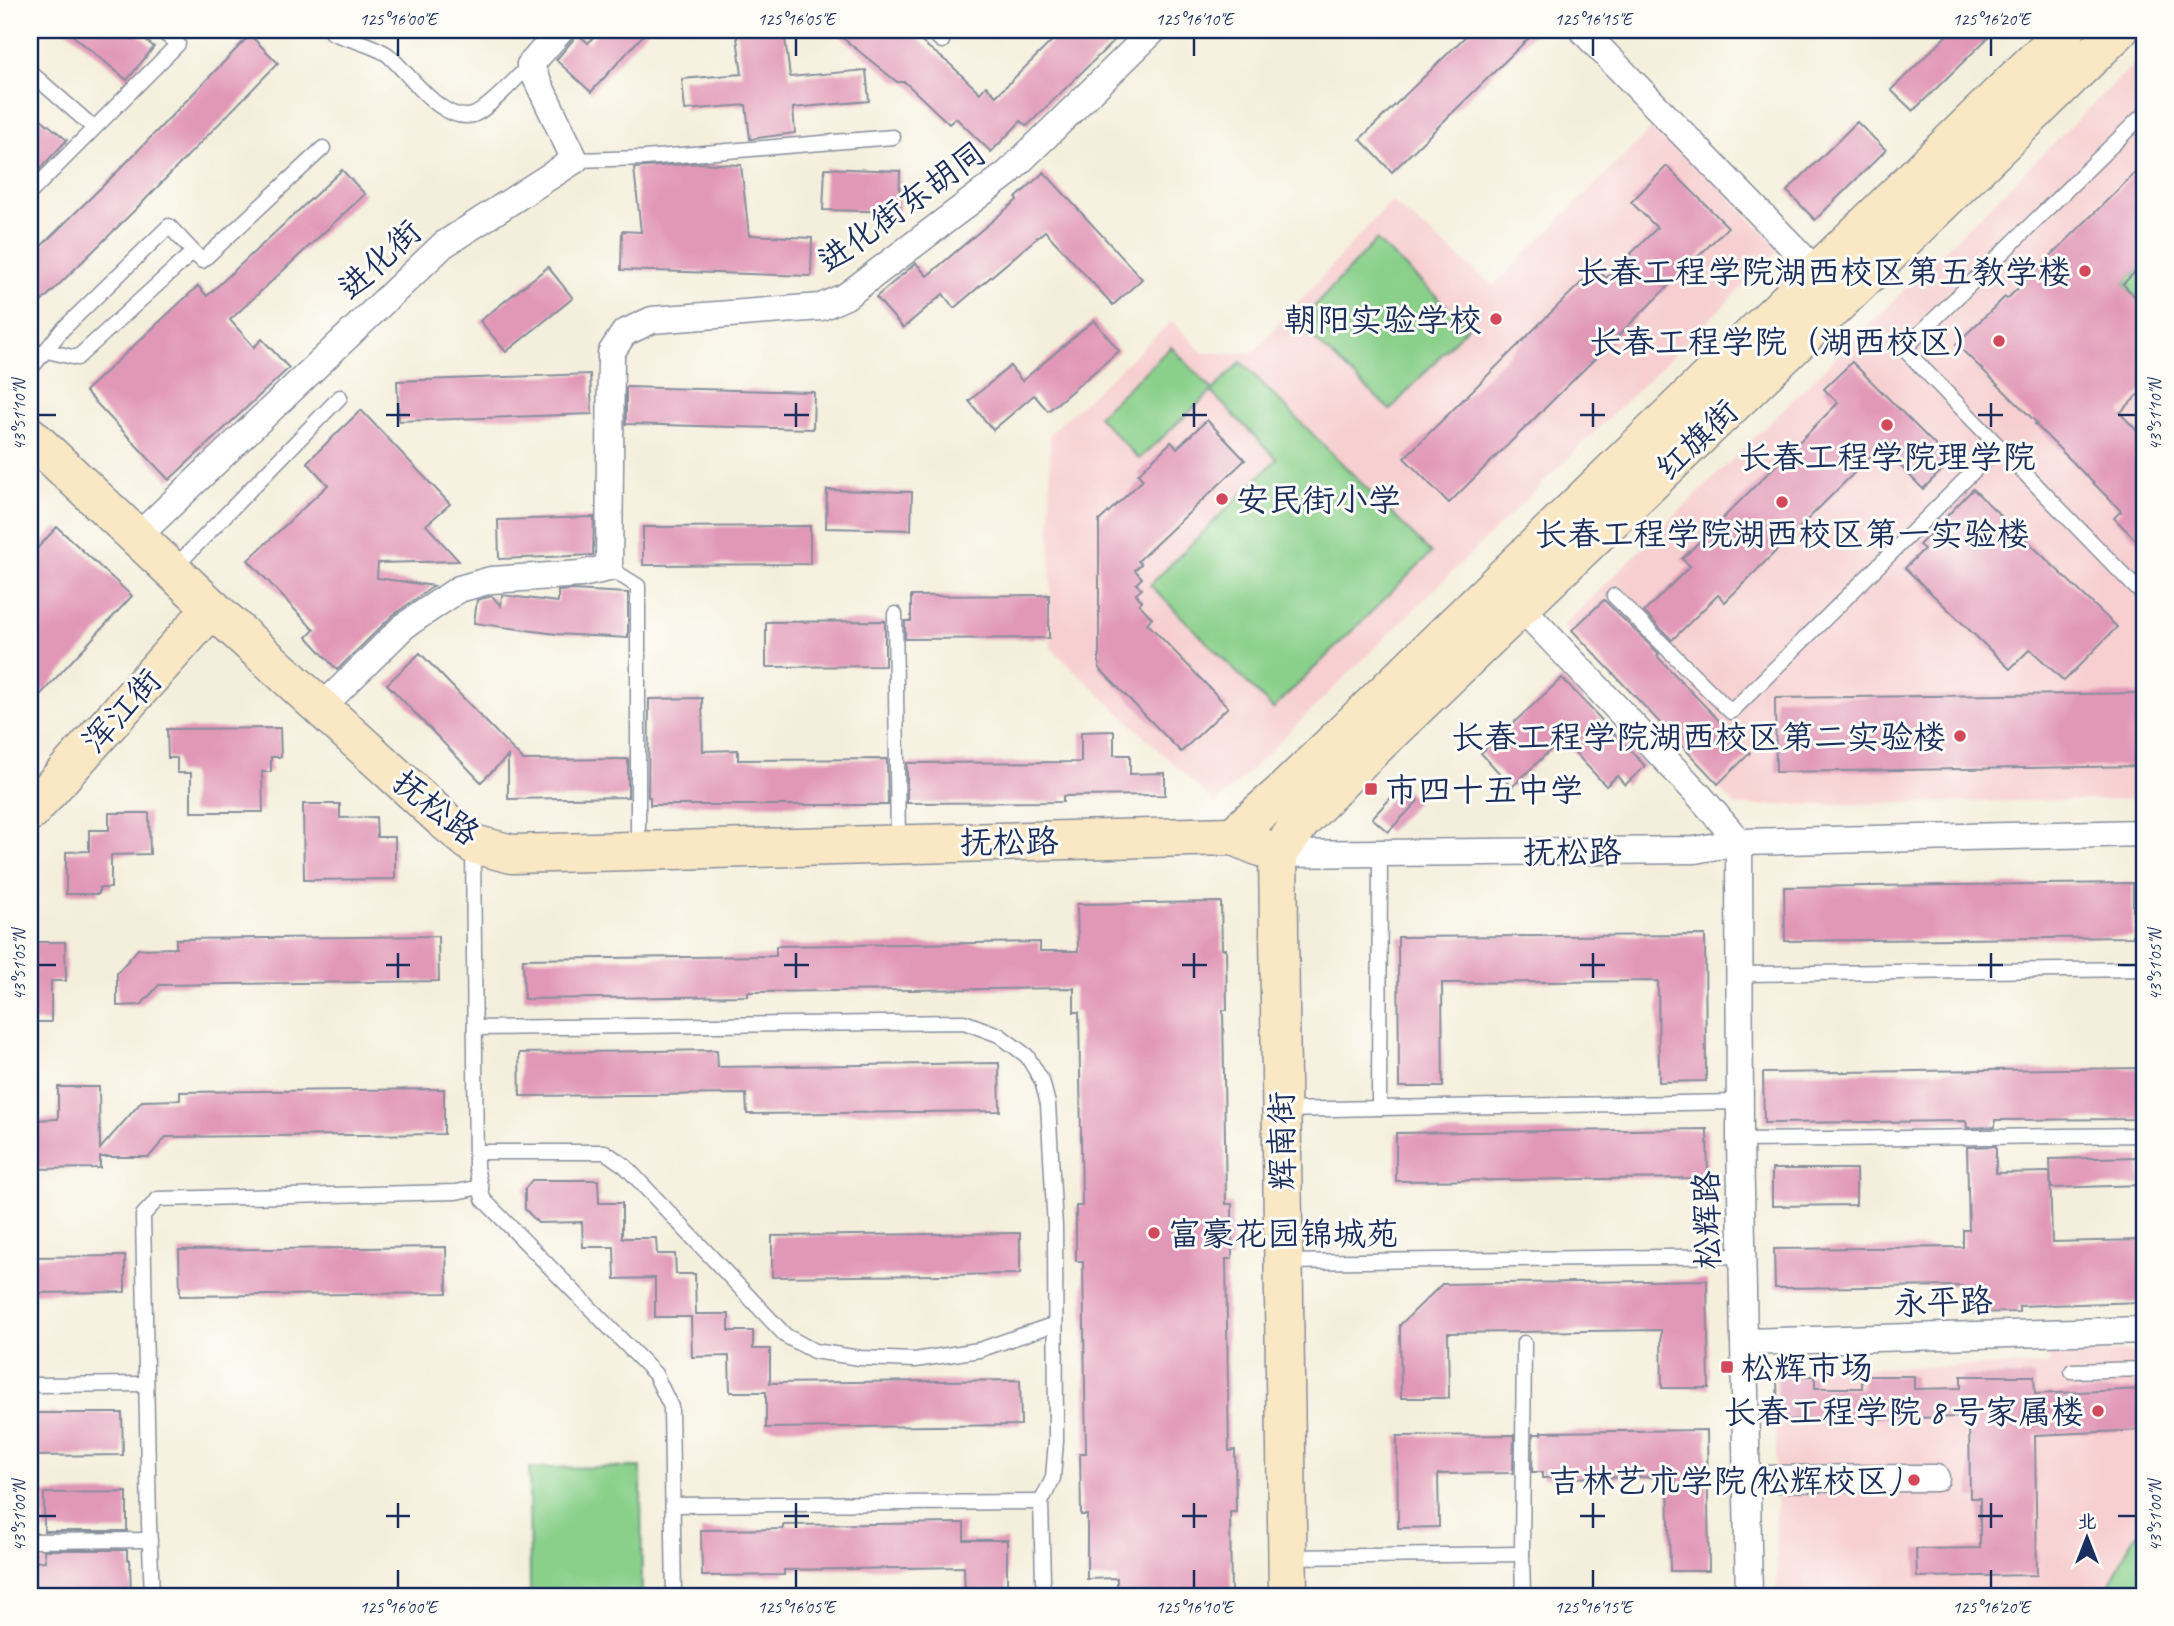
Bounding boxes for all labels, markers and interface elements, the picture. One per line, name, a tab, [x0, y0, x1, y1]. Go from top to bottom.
text: 125°16'00"E	[359, 8, 439, 30]
text: 125°16'05"E	[757, 8, 837, 30]
text: 125°16'10"E	[1155, 8, 1235, 30]
text: 125°16'15"E	[1554, 8, 1634, 30]
text: 125°16'20"E	[1952, 8, 2032, 30]
street label: 进化街东胡同	[809, 132, 994, 282]
street label: 进化街	[329, 211, 430, 309]
place label: 长春工程学院湖西校区第五教学楼	[1576, 251, 2071, 293]
marker: 长春工程学院湖西校区第五教学楼	[2077, 263, 2093, 279]
place label: 朝阳实验学校	[1284, 299, 1482, 341]
marker: 朝阳实验学校	[1488, 311, 1504, 327]
place label: 长春工程学院（湖西校区）	[1589, 321, 1985, 363]
marker: 长春工程学院（湖西校区）	[1991, 333, 2007, 349]
text: 43°51'10"N	[8, 376, 30, 450]
text: 43°51'10"N	[2144, 376, 2166, 450]
street label: 红旗街	[1646, 390, 1747, 489]
marker: 长春工程学院理学院	[1879, 417, 1895, 433]
place label: 长春工程学院理学院	[1739, 436, 2036, 478]
place label: 安民街小学	[1236, 479, 1401, 521]
marker: 安民街小学	[1214, 491, 1230, 507]
marker: 长春工程学院湖西校区第一实验楼	[1774, 494, 1790, 510]
place label: 长春工程学院湖西校区第一实验楼	[1535, 513, 2030, 555]
street label: 浑江街	[73, 660, 170, 762]
place label: 长春工程学院湖西校区第二实验楼	[1451, 716, 1946, 758]
marker: 长春工程学院湖西校区第二实验楼	[1952, 728, 1968, 744]
street label: 抚松路	[384, 761, 488, 855]
place label: 市四十五中学	[1385, 769, 1583, 811]
marker: 市四十五中学	[1363, 781, 1379, 797]
street label: 抚松路	[959, 820, 1059, 864]
street label: 抚松路	[1522, 830, 1622, 874]
text: 43°51'05"N	[8, 926, 30, 1000]
text: 43°51'05"N	[2144, 926, 2166, 1000]
street label: 辉南街	[1260, 1091, 1304, 1191]
street label: 松辉路	[1685, 1170, 1729, 1270]
place label: 富豪花园锦城苑	[1168, 1213, 1399, 1255]
marker: 富豪花园锦城苑	[1146, 1225, 1162, 1241]
street label: 永平路	[1893, 1279, 1993, 1325]
place label: 松辉市场	[1741, 1347, 1873, 1389]
marker: 松辉市场	[1719, 1359, 1735, 1375]
place label: 长春工程学院 8 号家属楼	[1723, 1391, 2084, 1433]
marker: 长春工程学院 8 号家属楼	[2090, 1403, 2106, 1419]
place label: 吉林艺术学院(松辉校区)	[1548, 1460, 1902, 1502]
marker: 吉林艺术学院(松辉校区)	[1906, 1472, 1922, 1488]
text: 43°51'00"N	[8, 1477, 30, 1551]
text: 43°51'00"N	[2144, 1477, 2166, 1551]
north arrow	[2052, 1504, 2122, 1574]
text: 北	[2077, 1510, 2097, 1534]
text: 125°16'00"E	[359, 1596, 439, 1618]
text: 125°16'05"E	[757, 1596, 837, 1618]
text: 125°16'10"E	[1155, 1596, 1235, 1618]
text: 125°16'15"E	[1554, 1596, 1634, 1618]
text: 125°16'20"E	[1952, 1596, 2032, 1618]

